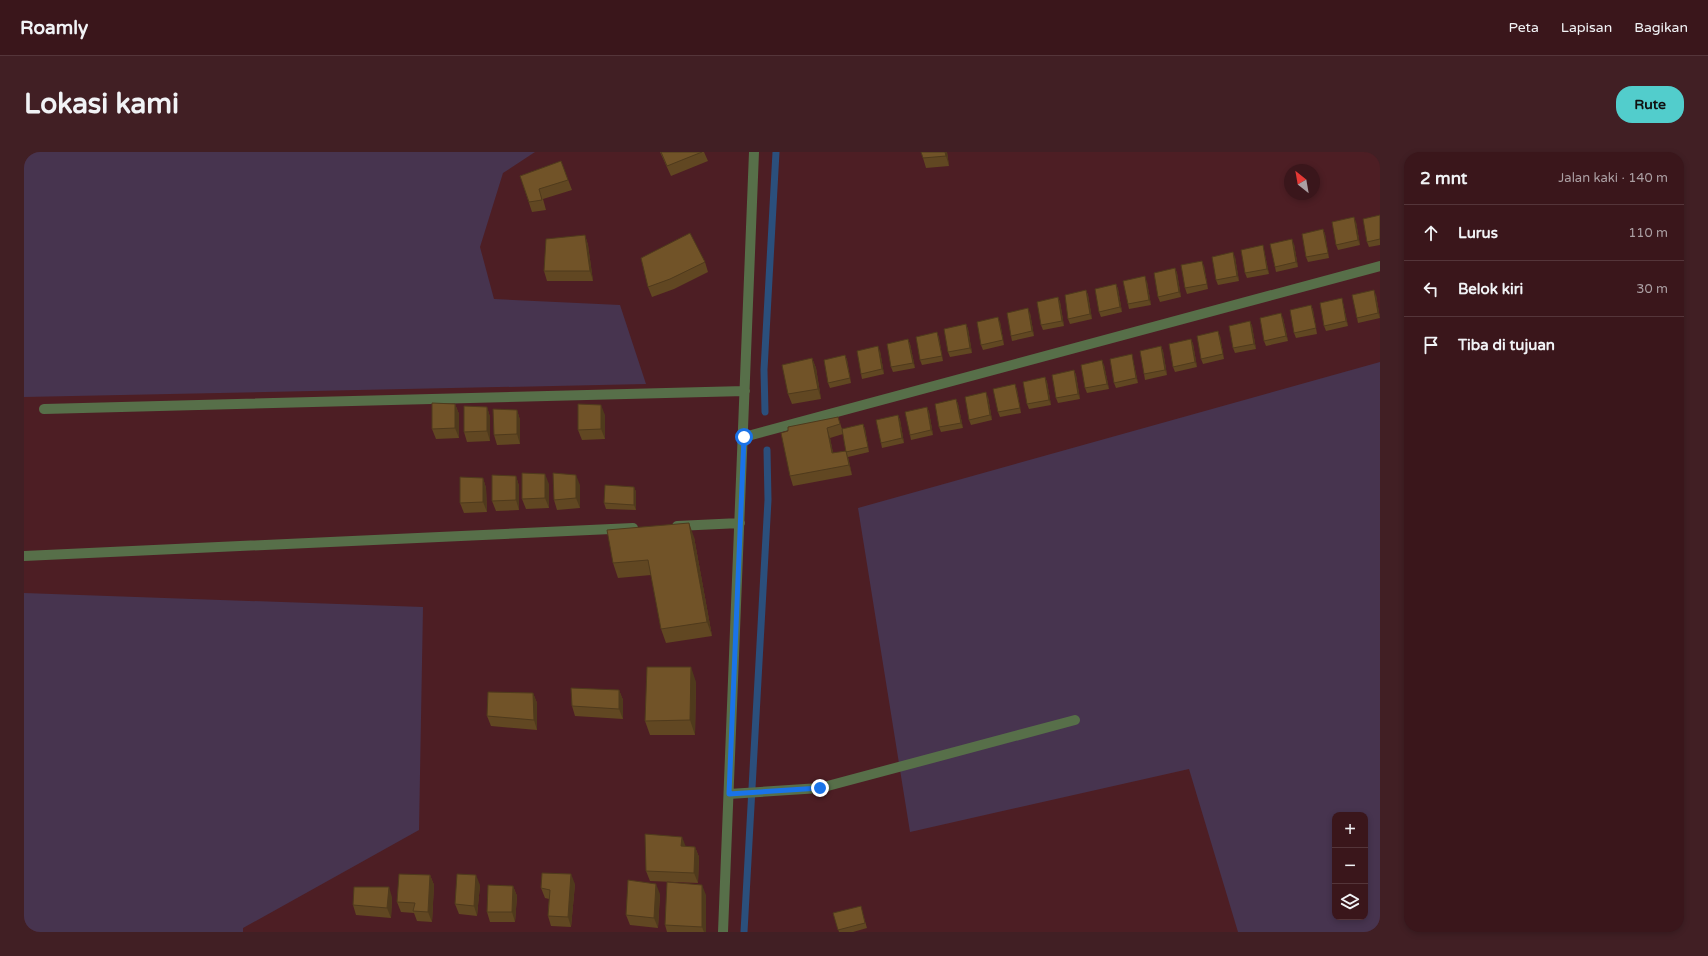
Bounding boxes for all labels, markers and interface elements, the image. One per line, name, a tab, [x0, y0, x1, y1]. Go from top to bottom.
text: Roamly	[20, 17, 88, 39]
text: Peta	[1508, 19, 1539, 36]
text: Lapisan	[1561, 19, 1612, 36]
text: Bagikan	[1634, 19, 1688, 36]
button: Rute	[1616, 86, 1684, 123]
text: Lokasi kami	[24, 87, 179, 121]
north arrow	[1284, 164, 1320, 200]
text: 2 mnt	[1420, 168, 1467, 189]
text: Jalan kaki · 140 m	[1558, 170, 1668, 186]
icon: ahead	[1420, 222, 1442, 244]
text: Lurus	[1458, 224, 1498, 242]
text: 110 m	[1628, 225, 1668, 241]
icon: left	[1420, 278, 1442, 300]
text: Belok kiri	[1458, 280, 1523, 298]
text: 30 m	[1636, 281, 1668, 297]
icon: arrive	[1420, 334, 1442, 356]
text: Tiba di tujuan	[1458, 336, 1555, 354]
route start	[735, 428, 753, 446]
route end	[811, 779, 829, 797]
map controls	[1332, 812, 1368, 920]
button: +	[1332, 812, 1368, 848]
button: −	[1332, 848, 1368, 884]
button: layers	[1332, 884, 1368, 920]

